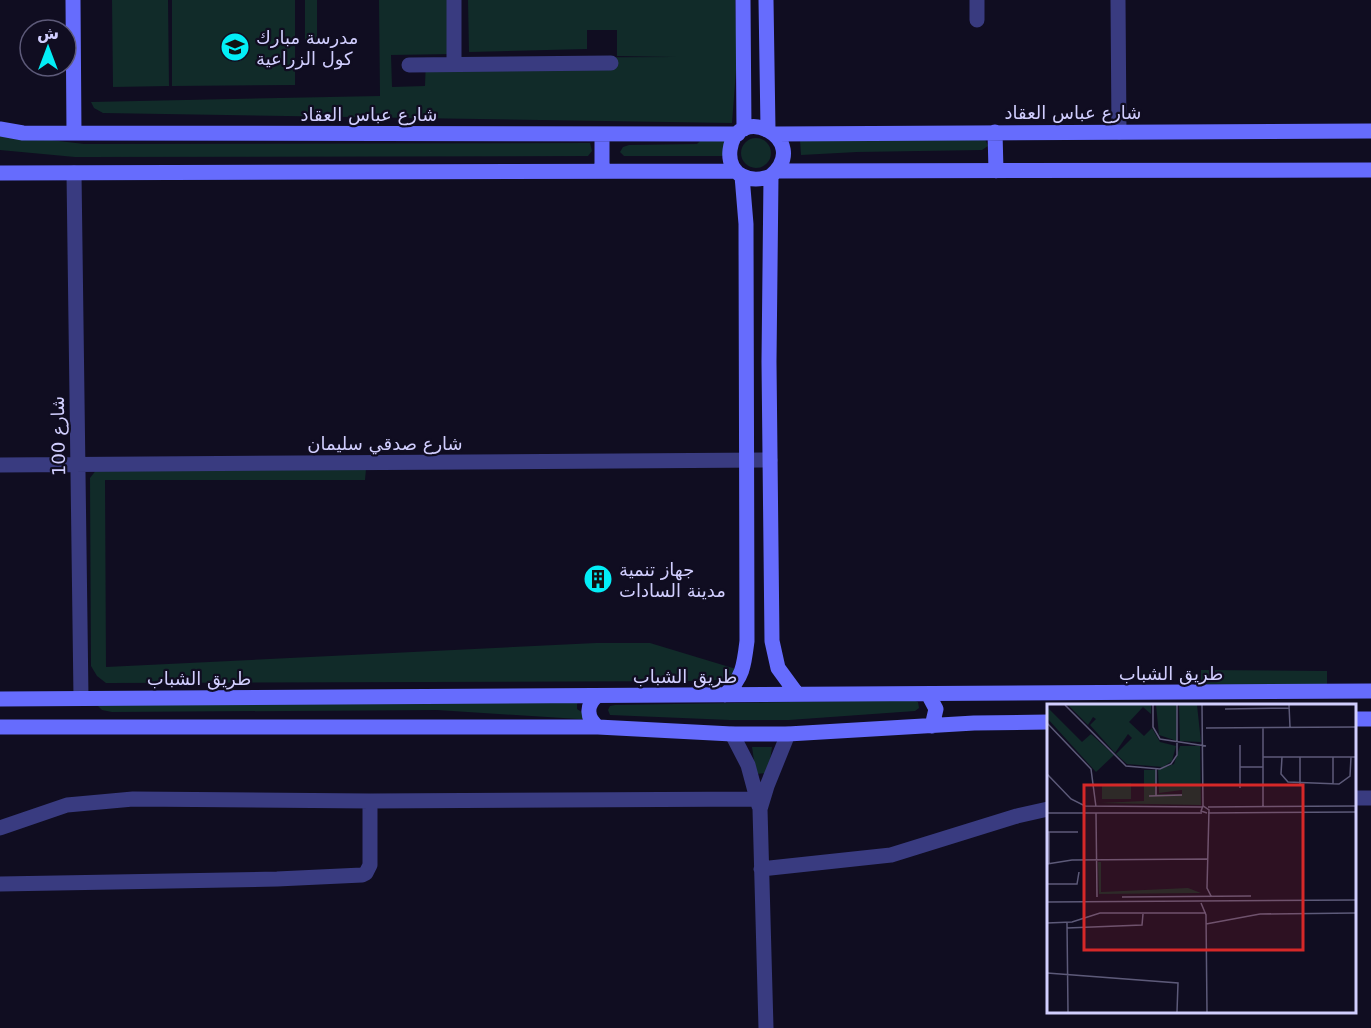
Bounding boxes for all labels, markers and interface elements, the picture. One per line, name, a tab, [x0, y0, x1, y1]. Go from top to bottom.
north arrow	[18, 18, 78, 78]
text: ش	[37, 24, 59, 43]
place label: مدرسة مبارك كول الزراعية	[256, 27, 358, 70]
school or university icon: مدرسة مبارك كول الزراعية	[219, 31, 251, 63]
street label: شارع عباس العقاد	[1005, 102, 1141, 124]
street label: شارع عباس العقاد	[301, 104, 437, 126]
street label: شارع 100	[47, 396, 70, 476]
street label: شارع صدقي سليمان	[307, 433, 463, 455]
place label: جهاز تنمية مدينة السادات	[619, 559, 726, 601]
building icon: جهاز تنمية مدينة السادات	[582, 563, 614, 595]
street label: طريق الشباب	[1119, 663, 1223, 685]
street label: طريق الشباب	[633, 666, 737, 688]
street label: طريق الشباب	[147, 668, 251, 690]
inset map	[1047, 704, 1356, 1013]

